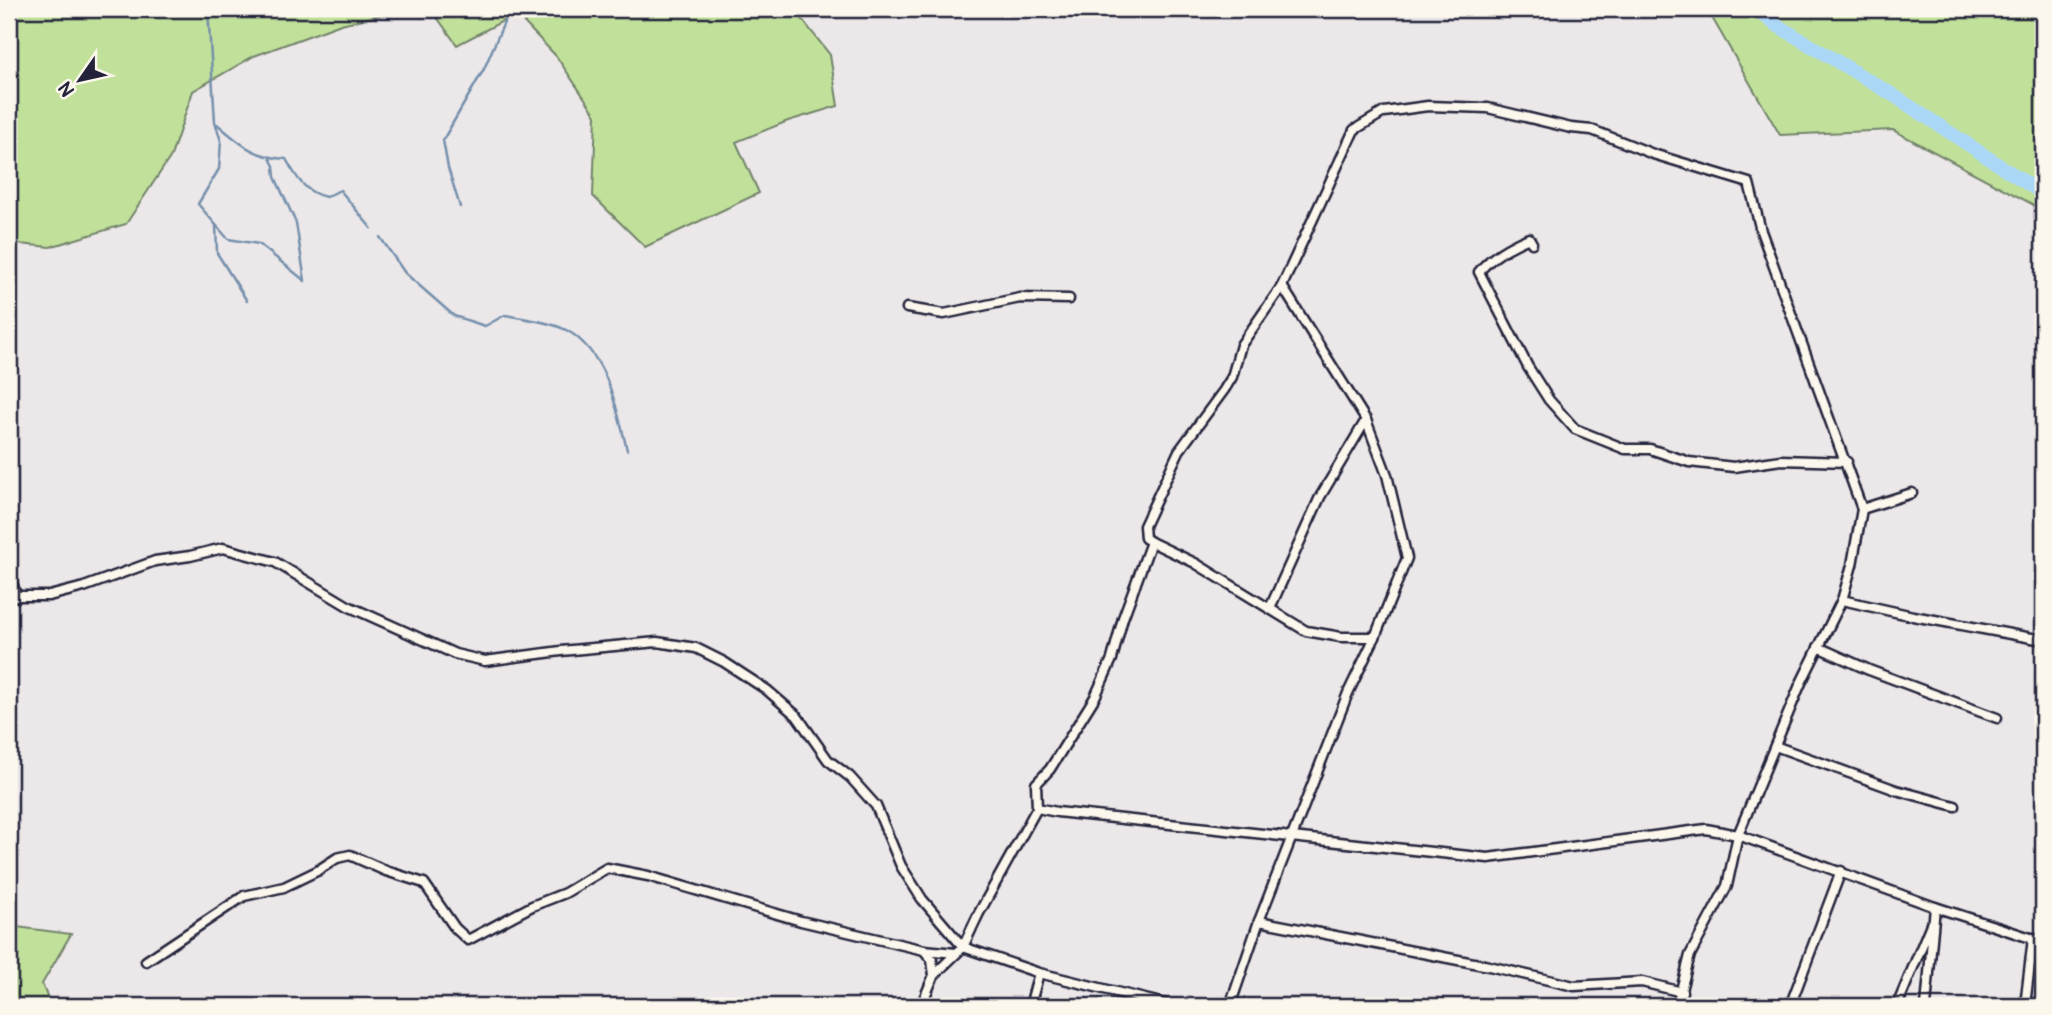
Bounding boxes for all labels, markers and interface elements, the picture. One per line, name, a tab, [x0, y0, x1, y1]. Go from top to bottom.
north arrow	[46, 46, 116, 116]
text: N	[53, 77, 80, 101]

